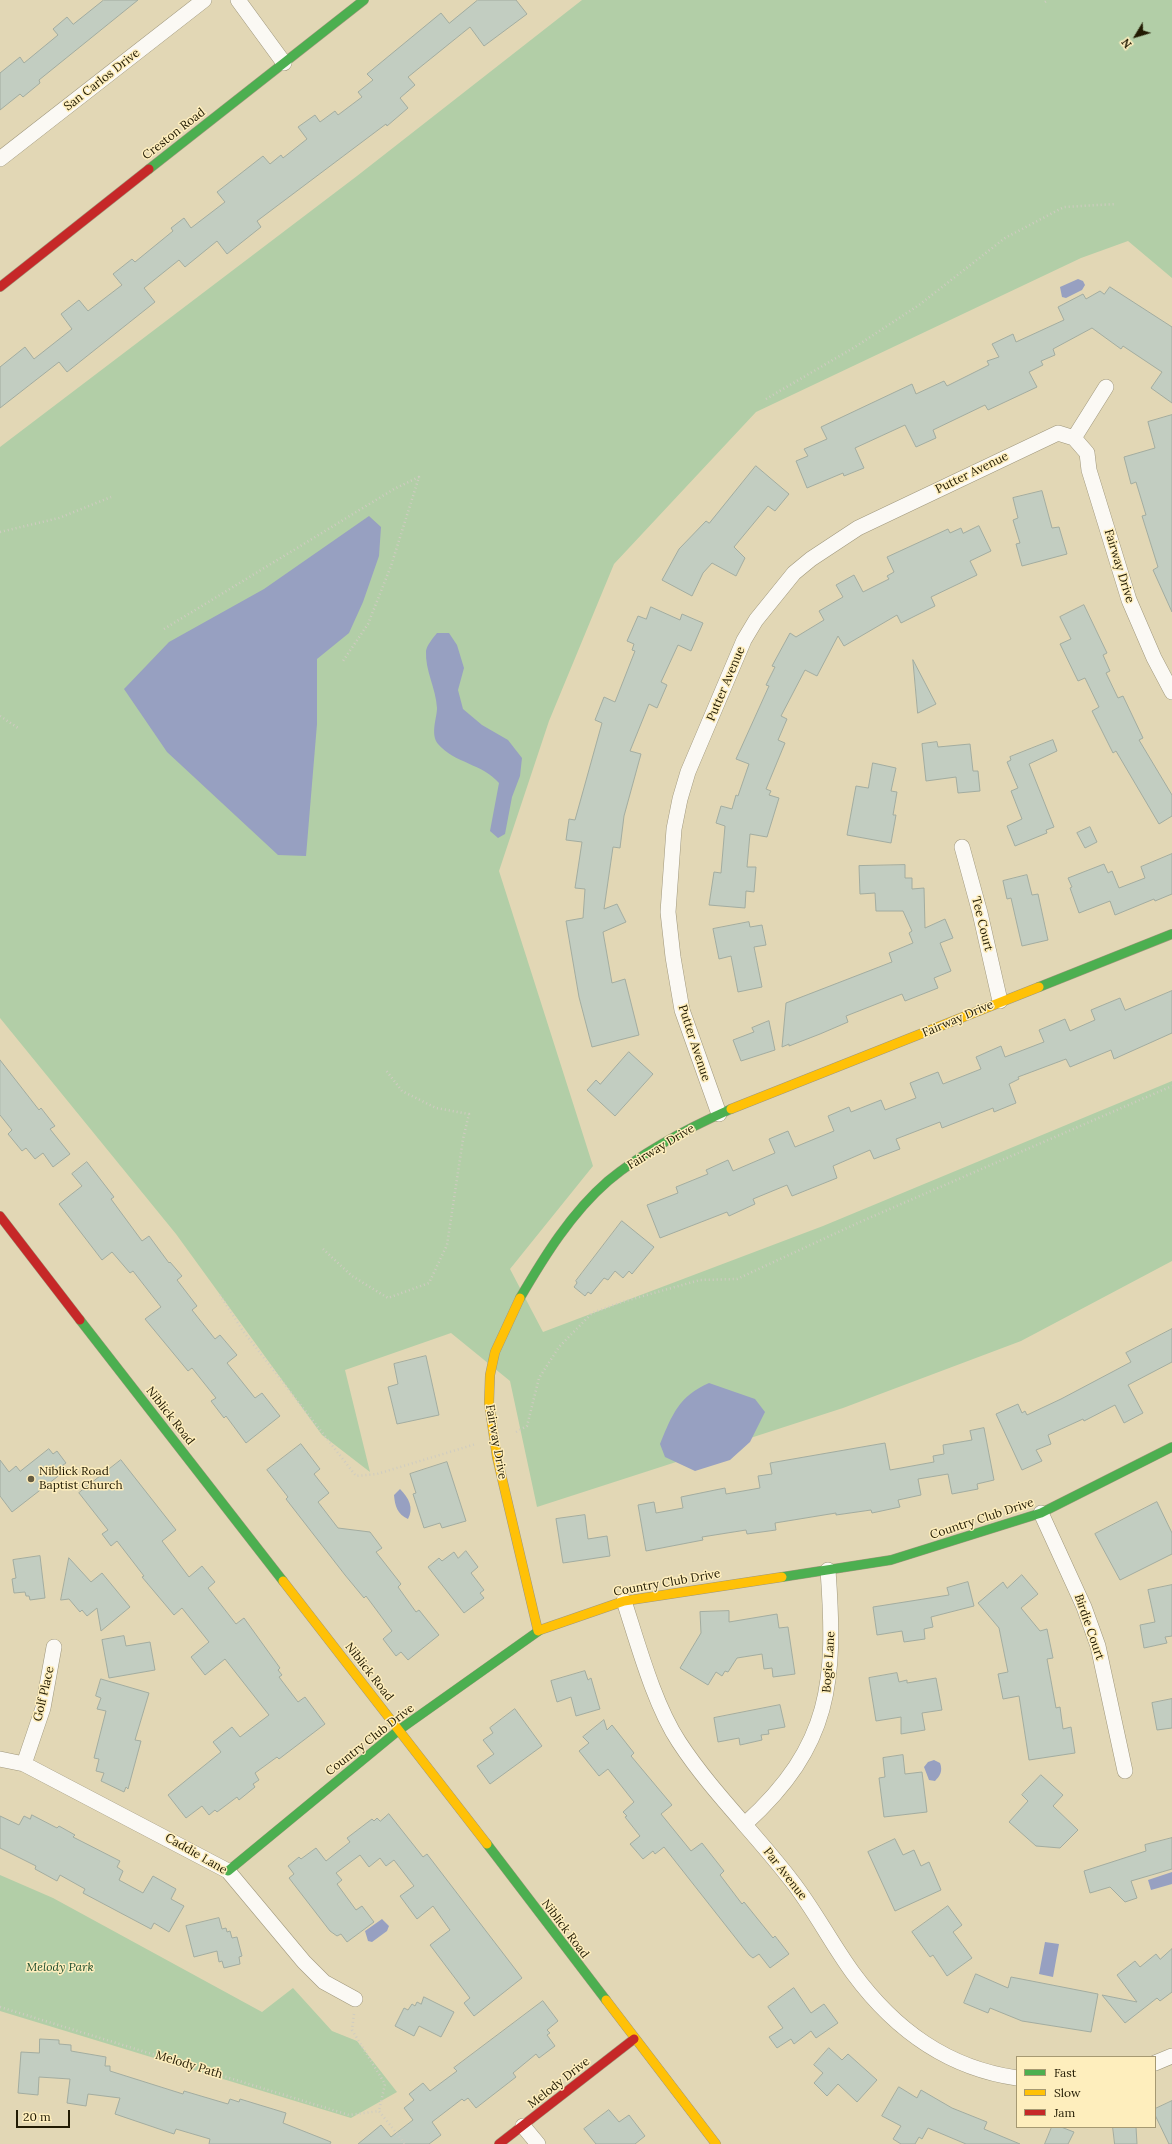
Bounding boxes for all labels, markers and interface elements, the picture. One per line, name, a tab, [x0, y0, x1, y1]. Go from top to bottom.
north arrow	[1116, 16, 1156, 56]
text: N	[1118, 36, 1135, 51]
street label: San Carlos Drive	[61, 46, 143, 114]
street label: Creston Road	[140, 105, 208, 163]
street label: Putter Avenue	[933, 449, 1011, 497]
street label: Fairway Drive	[1101, 528, 1137, 604]
street label: Putter Avenue	[704, 645, 748, 723]
street label: Tee Court	[968, 895, 996, 953]
street label: Fairway Drive	[920, 998, 996, 1040]
street label: Putter Avenue	[675, 1003, 713, 1083]
street label: Fairway Drive	[625, 1121, 697, 1173]
street label: Niblick Road	[143, 1384, 197, 1448]
street label: Fairway Drive	[482, 1403, 510, 1481]
place label: Niblick Road Baptist Church	[39, 1465, 123, 1493]
marker: Niblick Road Baptist Church	[26, 1474, 36, 1484]
street label: Country Club Drive	[928, 1495, 1036, 1543]
street label: Country Club Drive	[612, 1567, 722, 1599]
street label: Birdie Court	[1071, 1592, 1107, 1662]
street label: Bogie Lane	[820, 1631, 838, 1693]
street label: Niblick Road	[342, 1640, 396, 1704]
street label: Golf Place	[31, 1665, 57, 1723]
street label: Country Club Drive	[323, 1701, 417, 1779]
street label: Caddie Lane	[162, 1830, 230, 1878]
street label: Par Avenue	[760, 1845, 810, 1903]
street label: Niblick Road	[538, 1897, 592, 1961]
park label: Melody Park	[26, 1961, 94, 1975]
street label: Melody Path	[154, 2048, 224, 2082]
street label: Melody Drive	[525, 2054, 593, 2112]
legend	[1016, 2056, 1156, 2128]
text: Fast	[1054, 2065, 1077, 2080]
text: Slow	[1054, 2085, 1081, 2100]
scale bar	[18, 2102, 72, 2128]
text: Jam	[1054, 2105, 1075, 2120]
text: 20 m	[23, 2109, 51, 2124]

